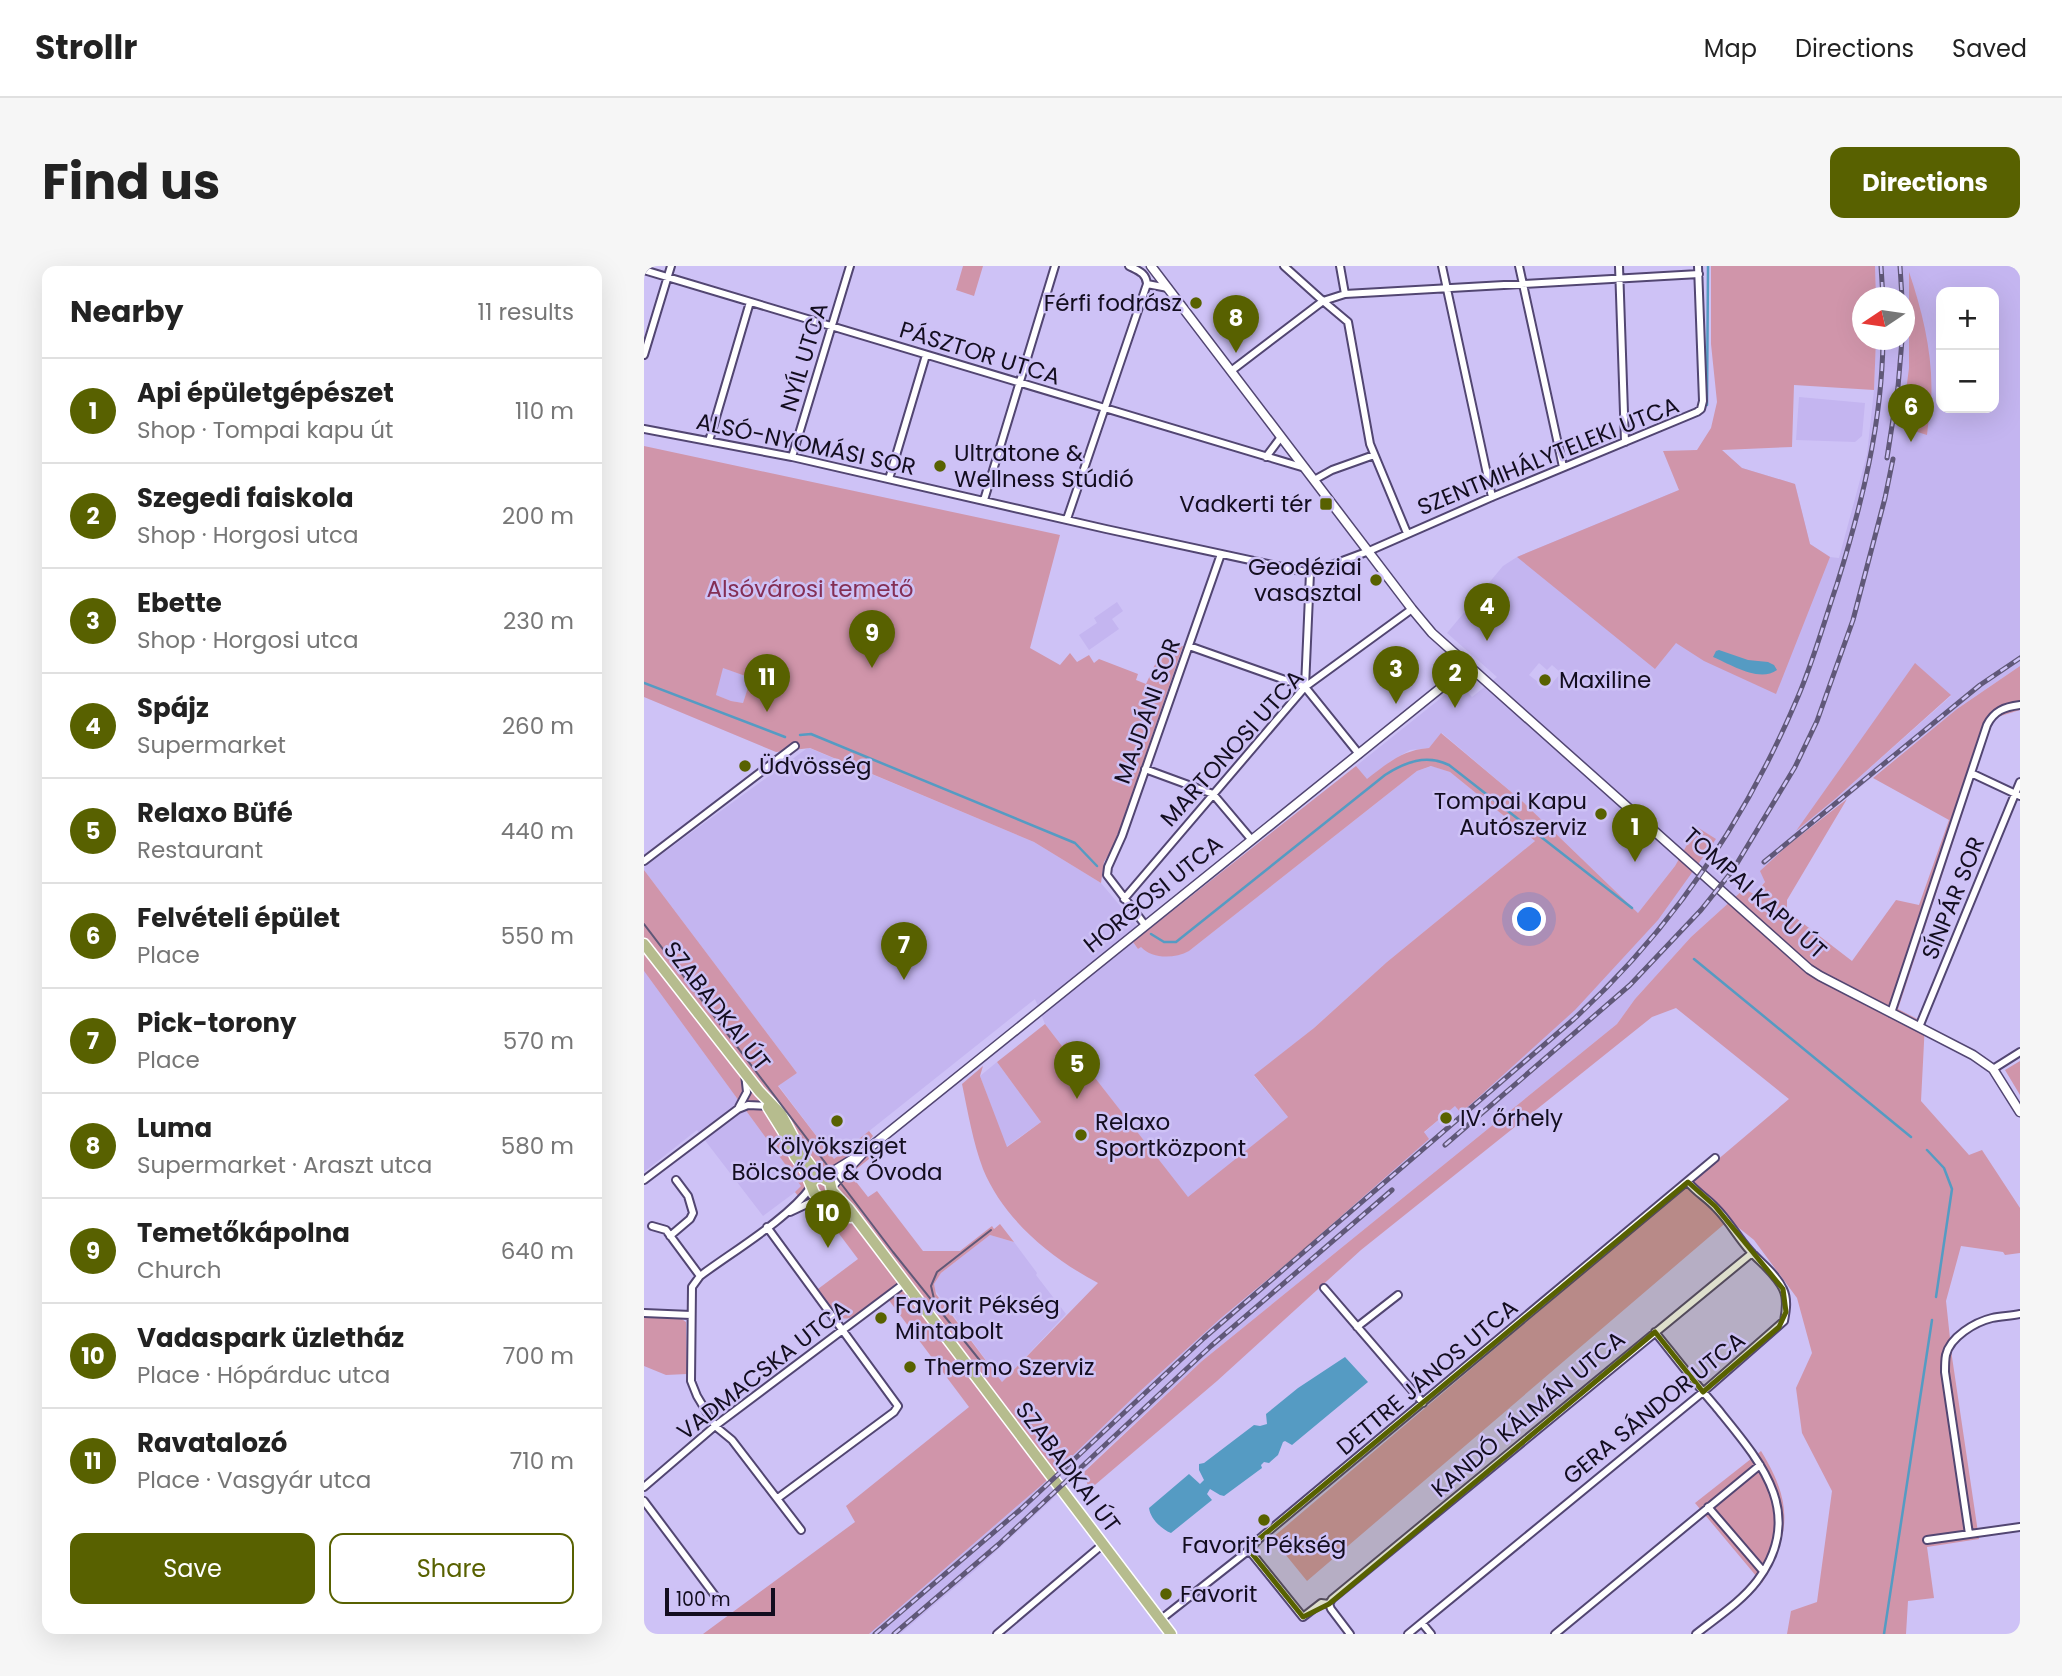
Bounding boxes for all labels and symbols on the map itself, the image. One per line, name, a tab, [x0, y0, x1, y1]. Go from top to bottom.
place label: Férfi fodrász	[1044, 287, 1182, 319]
north arrow	[1852, 287, 1915, 350]
marker: Férfi fodrász	[1188, 295, 1204, 311]
pin: 8	[1213, 295, 1259, 353]
street label: NYÍL UTCA	[772, 299, 836, 415]
street label: PÁSZTOR UTCA	[896, 313, 1064, 393]
pin: 6	[1888, 384, 1934, 442]
street label: SZENTMIHÁLYTELEKI UTCA	[1412, 389, 1684, 523]
street label: ALSÓ-NYOMÁSI SOR	[693, 405, 919, 483]
place label: Ultratone & Wellness Stúdió	[954, 437, 1134, 495]
marker: Ultratone & Wellness Stúdió	[932, 458, 948, 474]
place label: Vadkerti tér	[1179, 488, 1312, 520]
marker: Vadkerti tér	[1318, 496, 1334, 512]
place label: Geodéziai vasasztal	[1248, 551, 1362, 609]
marker: Geodéziai vasasztal	[1368, 572, 1384, 588]
park label: Alsóvárosi temető	[706, 573, 914, 605]
pin: 4	[1464, 583, 1510, 641]
pin: 9	[849, 610, 895, 668]
street label: MAJDÁNI SOR	[1106, 634, 1188, 788]
pin: 3	[1373, 646, 1419, 704]
pin: 2	[1432, 650, 1478, 708]
pin: 11	[744, 654, 790, 712]
street label: MARTONOSI UTCA	[1153, 663, 1311, 833]
place label: Maxiline	[1559, 664, 1651, 696]
marker: Maxiline	[1537, 672, 1553, 688]
place label: Üdvösség	[759, 750, 872, 782]
marker: Üdvösség	[737, 758, 753, 774]
place label: Tompai Kapu Autószerviz	[1434, 785, 1587, 843]
pin: 1	[1612, 804, 1658, 862]
marker: Tompai Kapu Autószerviz	[1593, 806, 1609, 822]
street label: TOMPAI KAPU ÚT	[1676, 820, 1834, 966]
street label: HORGOSI UTCA	[1077, 828, 1229, 960]
street label: SÍNPÁR SOR	[1914, 832, 1992, 964]
your location	[1512, 902, 1546, 936]
pin: 7	[881, 922, 927, 980]
street label: SZABADKAI ÚT	[656, 935, 778, 1077]
pin: 5	[1054, 1041, 1100, 1099]
place label: IV. őrhely	[1460, 1102, 1563, 1134]
place label: Relaxo Sportközpont	[1095, 1106, 1246, 1164]
marker: IV. őrhely	[1438, 1110, 1454, 1126]
marker: Kölyöksziget Bölcsőde & Óvoda	[829, 1113, 845, 1129]
marker: Relaxo Sportközpont	[1073, 1127, 1089, 1143]
place label: Kölyöksziget Bölcsőde & Óvoda	[731, 1130, 943, 1188]
pin: 10	[805, 1190, 851, 1248]
place label: Favorit Pékség Mintabolt	[895, 1289, 1060, 1347]
street label: DETTRE JÁNOS UTCA	[1330, 1292, 1524, 1462]
street label: VADMACSKA UTCA	[670, 1293, 856, 1447]
marker: Favorit Pékség Mintabolt	[873, 1310, 889, 1326]
street label: KANDÓ KÁLMÁN UTCA	[1424, 1323, 1632, 1505]
street label: GERA SÁNDOR UTCA	[1556, 1324, 1752, 1492]
place label: Thermo Szerviz	[924, 1351, 1094, 1383]
marker: Thermo Szerviz	[902, 1359, 918, 1375]
street label: SZABADKAI ÚT	[1008, 1395, 1128, 1539]
marker: Favorit Pékség	[1256, 1512, 1272, 1528]
place label: Favorit Pékség	[1182, 1529, 1346, 1561]
place label: Favorit	[1180, 1578, 1257, 1610]
scale bar	[665, 1585, 775, 1617]
marker: Favorit	[1158, 1586, 1174, 1602]

